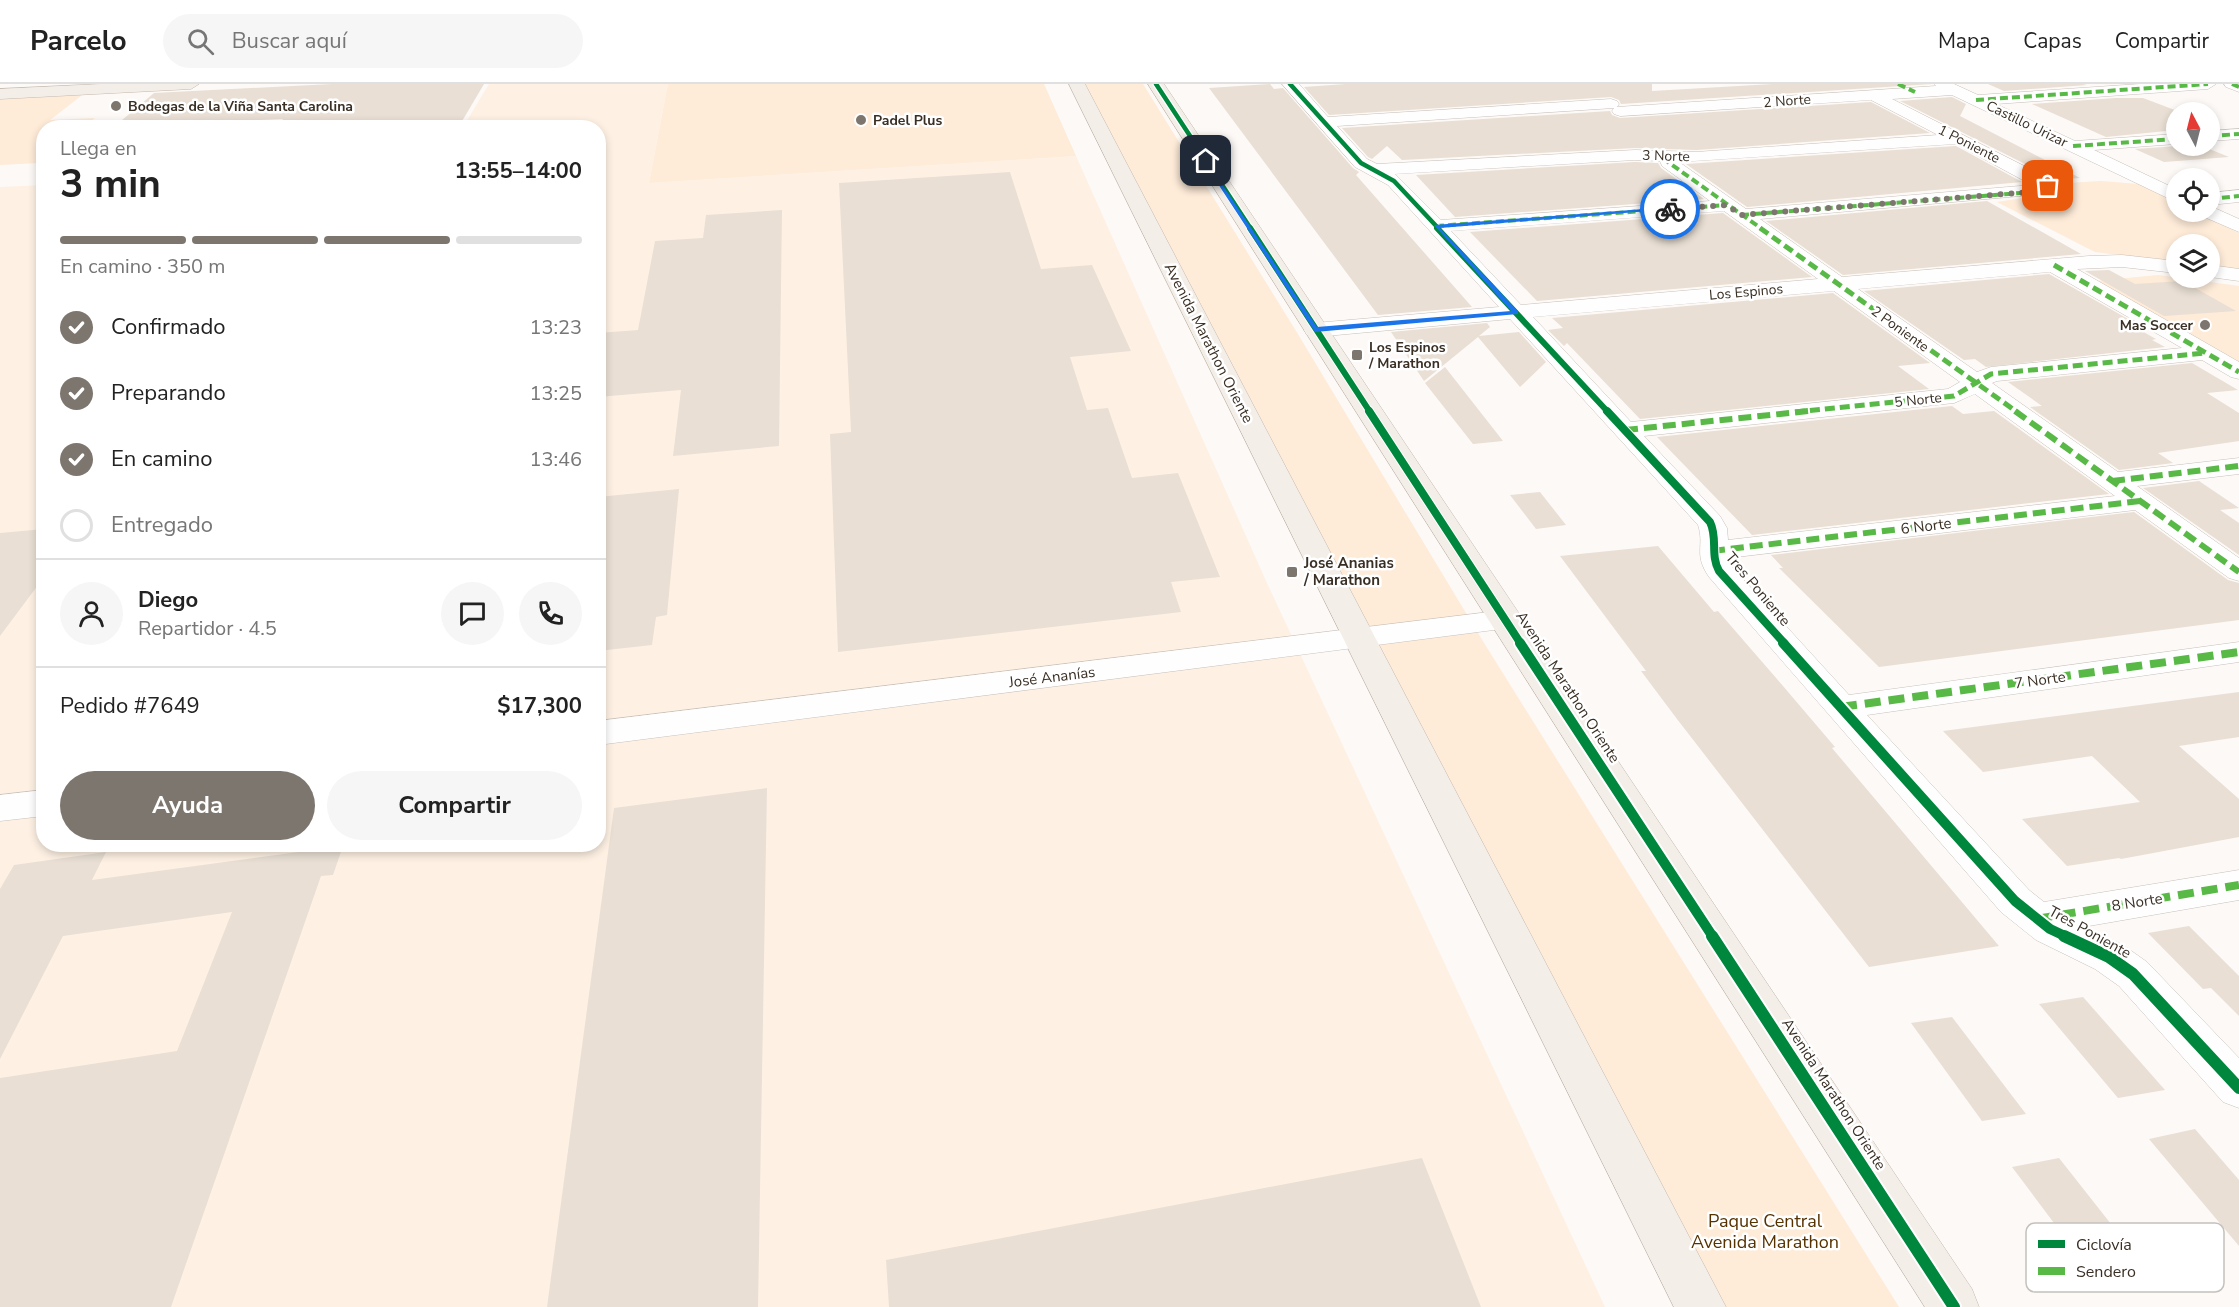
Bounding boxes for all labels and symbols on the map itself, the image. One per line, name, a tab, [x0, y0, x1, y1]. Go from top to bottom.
street label: 2 Norte	[1762, 90, 1812, 112]
street label: Castillo Urizar	[1983, 96, 2071, 152]
place label: Bodegas de la Viña Santa Carolina	[128, 97, 353, 116]
marker: Bodegas de la Viña Santa Carolina	[109, 99, 123, 113]
north arrow	[2166, 102, 2220, 156]
place label: Padel Plus	[873, 111, 942, 130]
marker: Padel Plus	[854, 113, 868, 127]
street label: 1 Poniente	[1935, 120, 2003, 168]
pin	[1180, 135, 1231, 186]
street label: 3 Norte	[1642, 146, 1690, 166]
pin	[2022, 160, 2073, 211]
courier	[1640, 179, 1700, 239]
street label: Avenida Marathon Oriente	[1160, 260, 1258, 426]
street label: Los Espinos	[1708, 279, 1784, 305]
street label: 2 Poniente	[1867, 302, 1933, 356]
place label: Mas Soccer	[2120, 316, 2194, 335]
marker: Mas Soccer	[2198, 318, 2212, 332]
place label: Los Espinos / Marathon	[1368, 338, 1446, 373]
marker: Los Espinos / Marathon	[1350, 348, 1364, 362]
street label: 5 Norte	[1893, 388, 1943, 412]
street label: 6 Norte	[1899, 513, 1953, 539]
street label: Tres Poniente	[1721, 548, 1795, 630]
place label: José Ananias / Marathon	[1303, 553, 1394, 590]
marker: José Ananias / Marathon	[1285, 565, 1299, 579]
street label: Avenida Marathon Oriente	[1511, 607, 1625, 767]
street label: José Ananías	[1007, 662, 1096, 692]
street label: 7 Norte	[2013, 667, 2067, 693]
street label: 8 Norte	[2110, 888, 2164, 916]
street label: Tres Poniente	[2045, 901, 2135, 963]
street label: Avenida Marathon Oriente	[1777, 1014, 1891, 1174]
park label: Paque Central Avenida Marathon	[1691, 1209, 1839, 1254]
legend	[2026, 1223, 2224, 1292]
text: Ciclovía	[2076, 1234, 2132, 1256]
text: Sendero	[2076, 1261, 2136, 1283]

